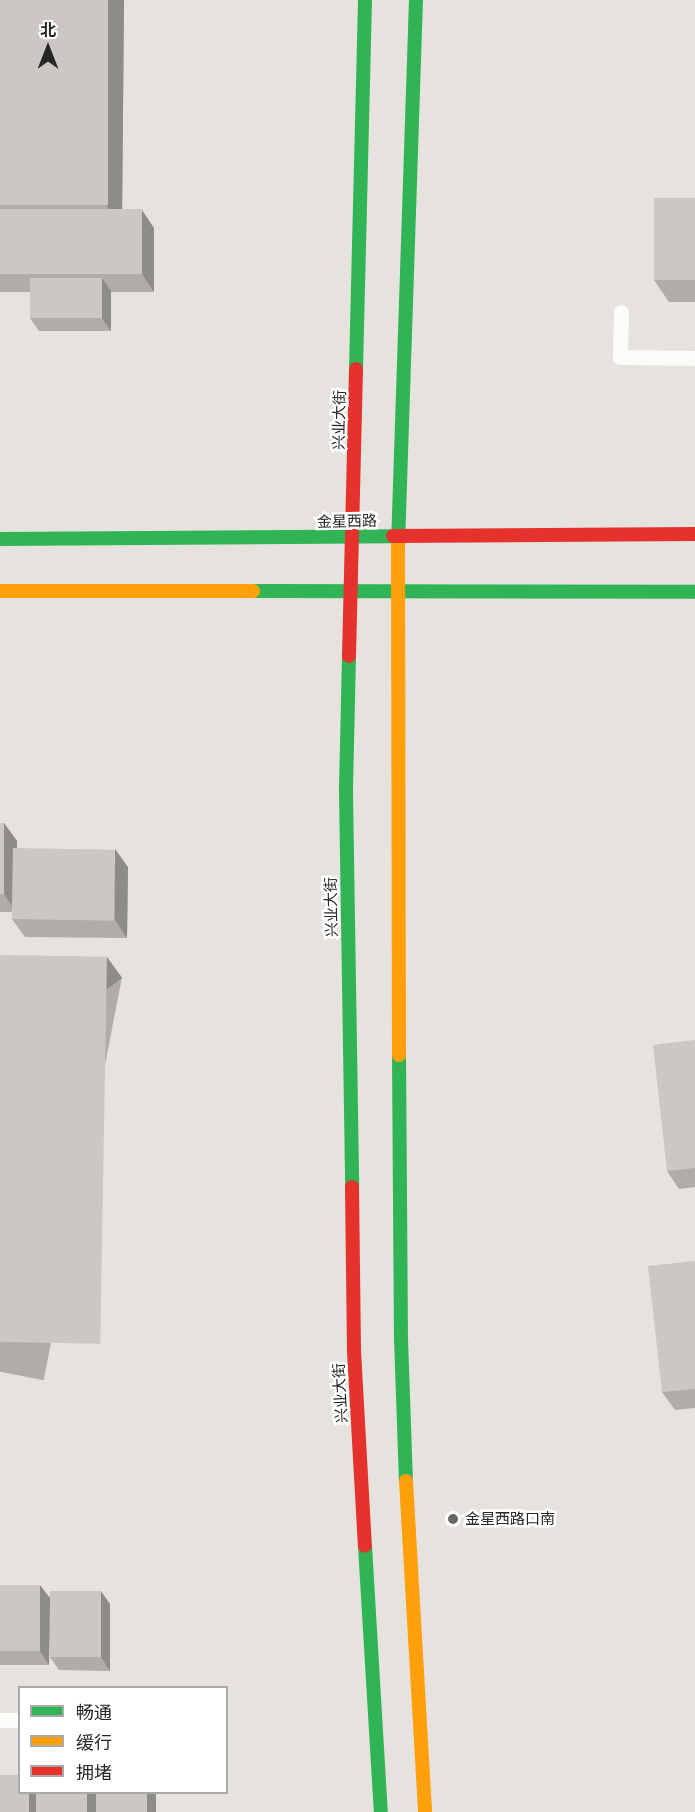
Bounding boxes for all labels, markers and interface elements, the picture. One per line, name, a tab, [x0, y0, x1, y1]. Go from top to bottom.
north arrow	[18, 18, 78, 78]
text: 北	[40, 19, 56, 41]
street label: 兴业大街	[329, 390, 349, 450]
street label: 金星西路	[317, 511, 377, 531]
street label: 兴业大街	[321, 877, 341, 937]
street label: 兴业大街	[329, 1363, 351, 1423]
place label: 金星西路口南	[465, 1510, 555, 1528]
marker: 金星西路口南	[446, 1512, 460, 1526]
legend	[18, 1686, 228, 1794]
text: 畅通	[76, 1700, 112, 1724]
text: 缓行	[76, 1730, 112, 1754]
text: 拥堵	[76, 1760, 112, 1784]

